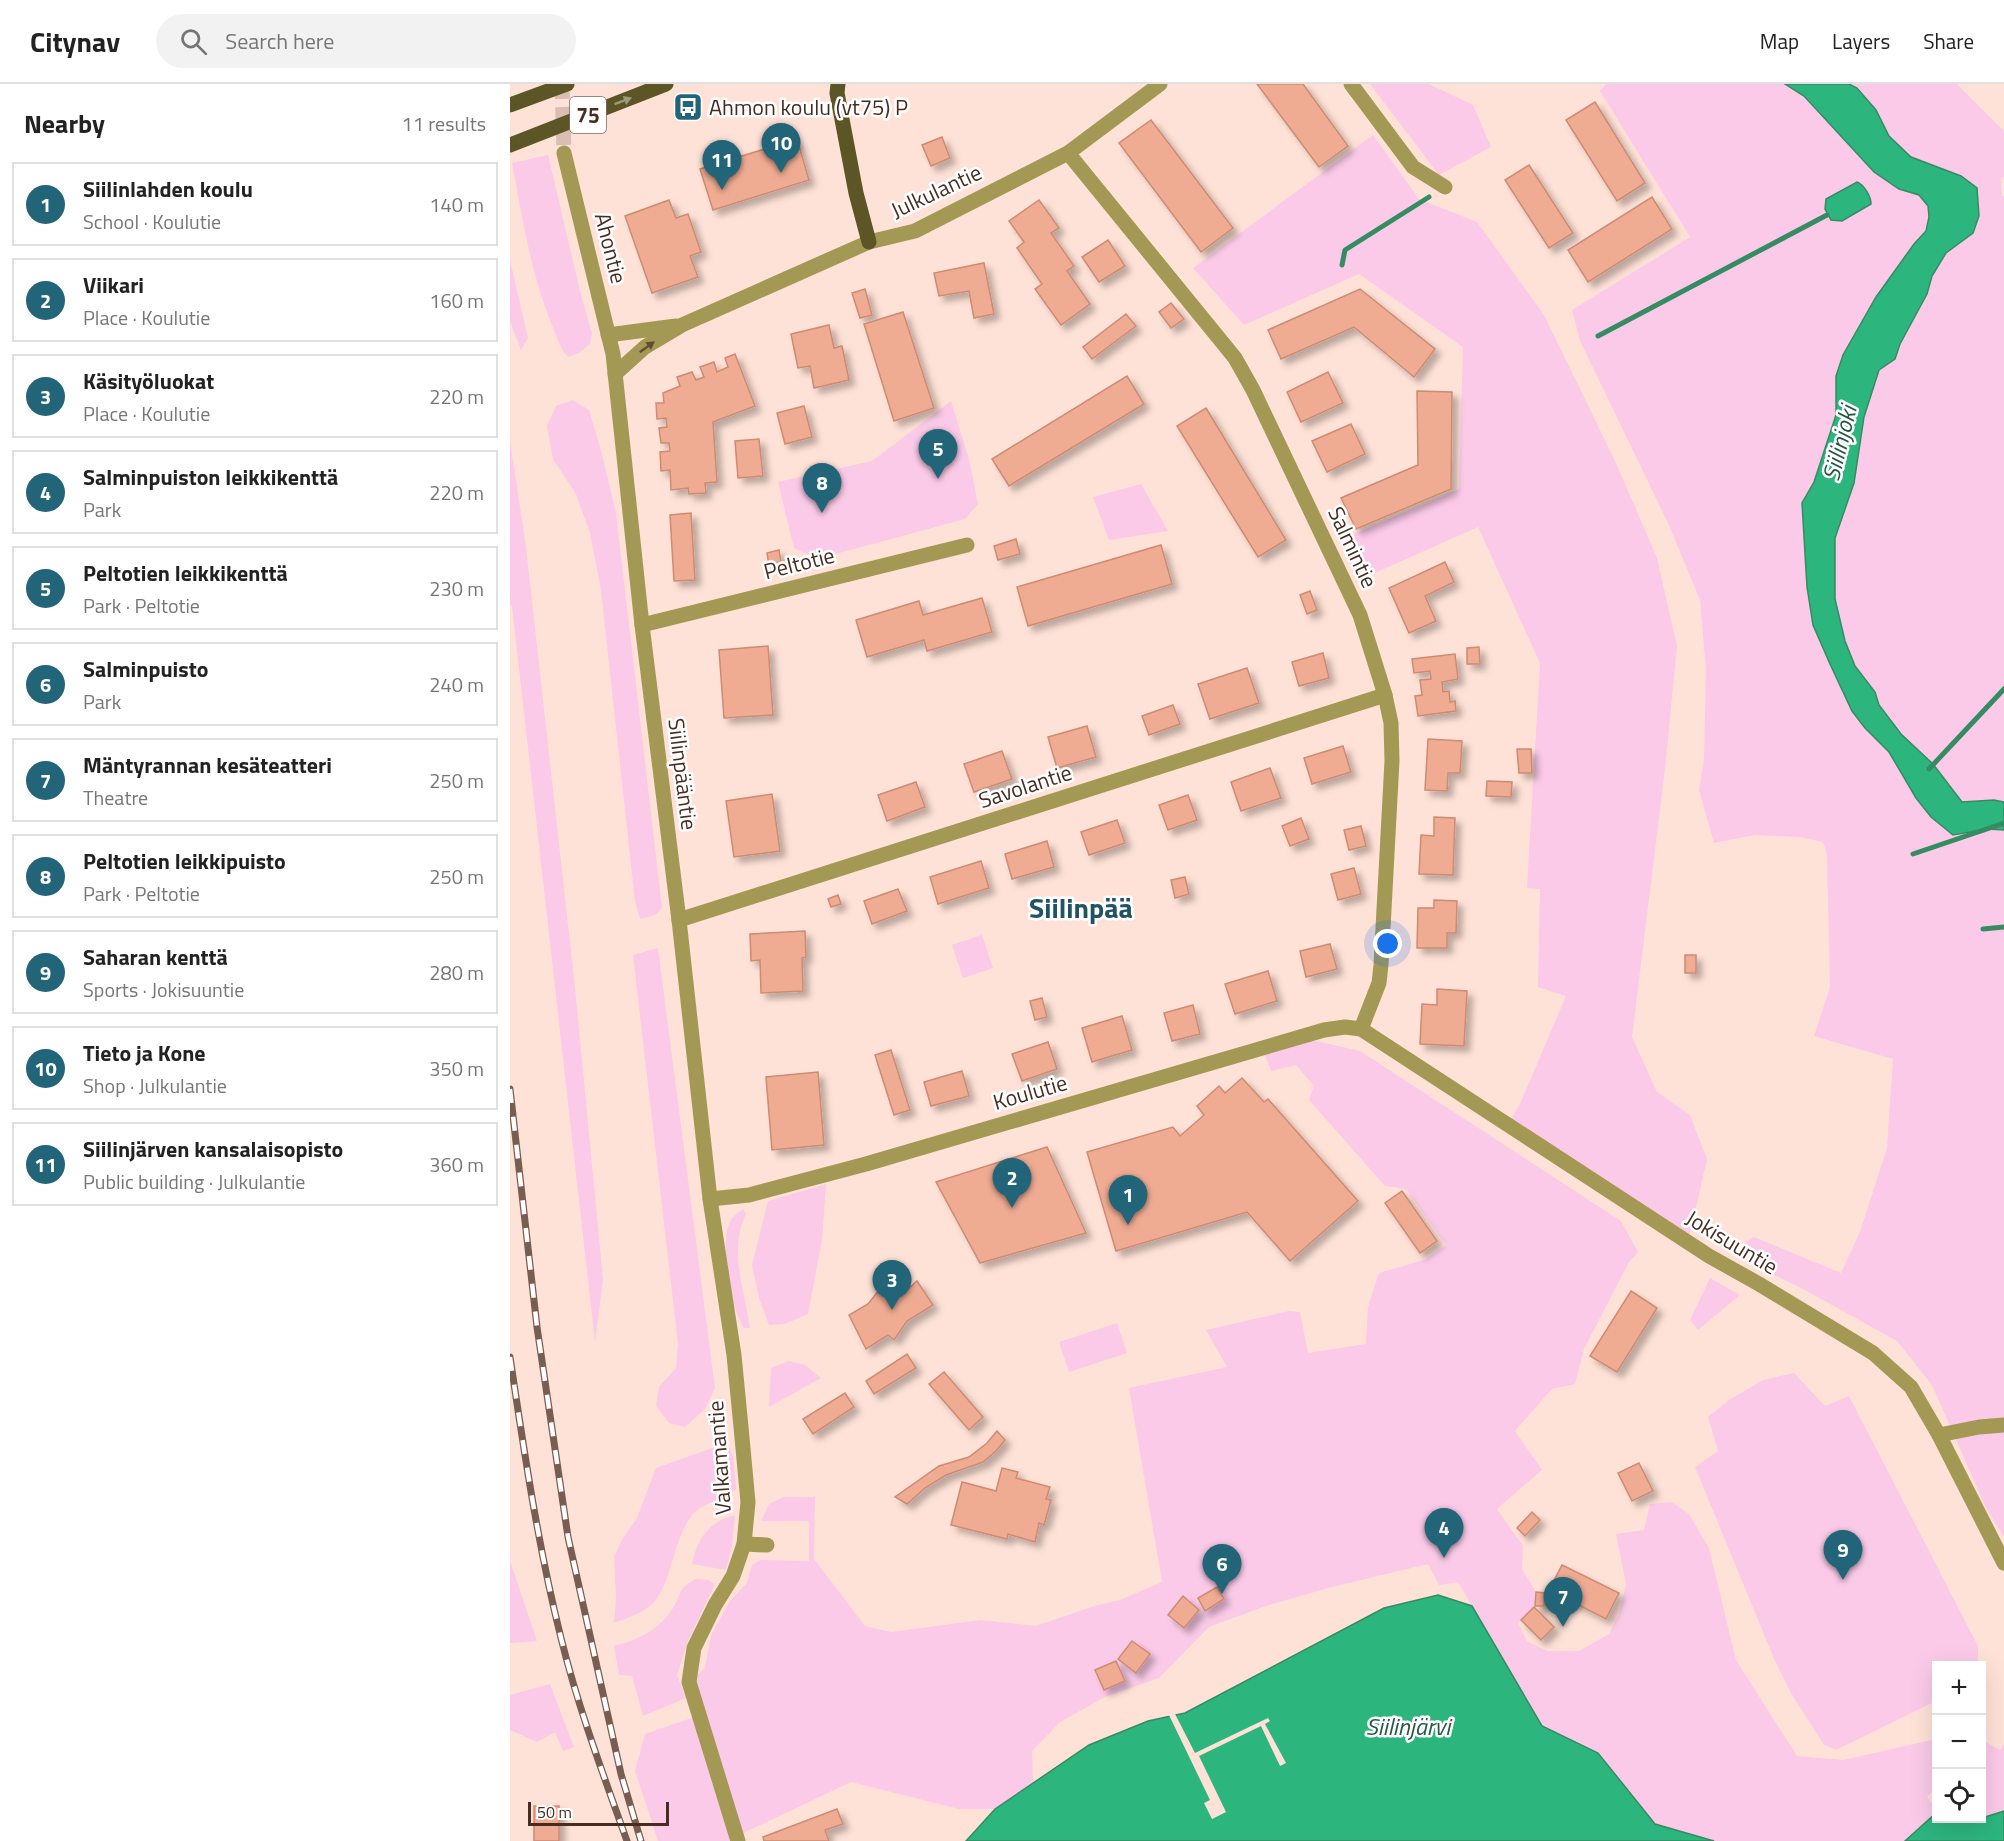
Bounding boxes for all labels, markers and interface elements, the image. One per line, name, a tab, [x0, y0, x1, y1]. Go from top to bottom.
search box	[156, 14, 576, 68]
text: Citynav	[30, 20, 120, 63]
text: Search here	[225, 24, 334, 58]
icon: search	[177, 25, 210, 58]
text: Map	[1760, 25, 1799, 57]
text: Layers	[1832, 25, 1890, 57]
text: Share	[1923, 25, 1974, 57]
place label: Ahmon koulu (vt75) P	[709, 90, 908, 124]
bus stop icon: Ahmon koulu (vt75) P	[672, 91, 704, 123]
one-way arrow	[614, 96, 632, 105]
road number: 75	[570, 97, 606, 133]
text: Nearby	[24, 104, 105, 143]
text: 11 results	[402, 108, 486, 139]
pin: 10	[762, 124, 800, 173]
pin: 11	[702, 141, 742, 190]
street label: Julkulantie	[885, 155, 987, 227]
text: Siilinlahden koulu	[83, 172, 253, 206]
text: 1	[40, 189, 51, 220]
text: 140 m	[429, 189, 484, 220]
text: School · Koulutie	[83, 206, 221, 237]
street label: Ahontie	[586, 209, 636, 287]
text: Viikari	[83, 268, 144, 302]
text: 2	[40, 285, 51, 316]
text: 160 m	[429, 285, 484, 316]
text: Place · Koulutie	[83, 302, 210, 333]
one-way arrow	[638, 341, 654, 353]
text: Käsityöluokat	[83, 364, 214, 398]
text: 3	[40, 381, 51, 412]
text: 220 m	[429, 381, 484, 412]
text: Place · Koulutie	[83, 398, 210, 429]
water label: Siilinjoki	[1812, 399, 1866, 484]
pin: 5	[918, 430, 958, 479]
text: Salminpuiston leikkikenttä	[83, 460, 338, 494]
pin: 8	[802, 464, 842, 513]
text: 4	[40, 477, 51, 508]
text: 220 m	[429, 477, 484, 508]
text: Park	[83, 494, 121, 525]
street label: Salmintie	[1319, 501, 1387, 593]
street label: Peltotie	[760, 538, 838, 588]
text: Peltotien leikkikenttä	[83, 556, 288, 590]
text: 5	[40, 573, 51, 604]
text: 230 m	[429, 573, 484, 604]
text: Park · Peltotie	[83, 590, 200, 621]
text: Salminpuisto	[83, 652, 208, 686]
text: 6	[40, 669, 51, 700]
text: 240 m	[429, 669, 484, 700]
text: Park	[83, 686, 121, 717]
street label: Siilinpääntie	[659, 716, 707, 832]
text: Mäntyrannan kesäteatteri	[83, 748, 332, 782]
street label: Savolantie	[974, 755, 1076, 817]
text: 7	[40, 765, 51, 796]
text: 250 m	[429, 765, 484, 796]
text: Theatre	[83, 782, 148, 813]
text: Peltotien leikkipuisto	[83, 844, 286, 878]
text: 8	[40, 861, 51, 892]
text: 250 m	[429, 861, 484, 892]
text: Park · Peltotie	[83, 878, 200, 909]
district label: Siilinpää	[1029, 886, 1133, 929]
your location	[1373, 929, 1402, 958]
text: Saharan kenttä	[83, 940, 228, 974]
text: 9	[40, 957, 51, 988]
text: 280 m	[429, 957, 484, 988]
text: Sports · Jokisuuntie	[83, 974, 244, 1005]
text: Tieto ja Kone	[83, 1036, 206, 1070]
text: 10	[34, 1053, 57, 1084]
text: 350 m	[429, 1053, 484, 1084]
street label: Koulutie	[989, 1065, 1071, 1119]
text: Shop · Julkulantie	[83, 1070, 227, 1101]
text: Siilinjärven kansalaisopisto	[83, 1132, 343, 1166]
text: 11	[34, 1149, 57, 1180]
text: 360 m	[429, 1149, 484, 1180]
pin: 2	[992, 1158, 1032, 1208]
text: Public building · Julkulantie	[83, 1166, 305, 1197]
pin: 1	[1108, 1176, 1148, 1225]
street label: Jokisuuntie	[1679, 1201, 1785, 1283]
pin: 3	[872, 1260, 911, 1310]
street label: Valkamantie	[698, 1400, 740, 1516]
pin: 4	[1424, 1508, 1464, 1558]
pin: 9	[1824, 1530, 1862, 1580]
pin: 6	[1202, 1544, 1242, 1594]
pin: 7	[1544, 1578, 1582, 1627]
map controls	[1932, 1661, 1986, 1823]
button: +	[1932, 1661, 1986, 1715]
water label: Siilinjärvi	[1366, 1708, 1453, 1744]
button: −	[1932, 1715, 1986, 1769]
button: locate	[1932, 1769, 1986, 1823]
scale bar	[528, 1799, 669, 1826]
text: 50 m	[537, 1800, 572, 1824]

